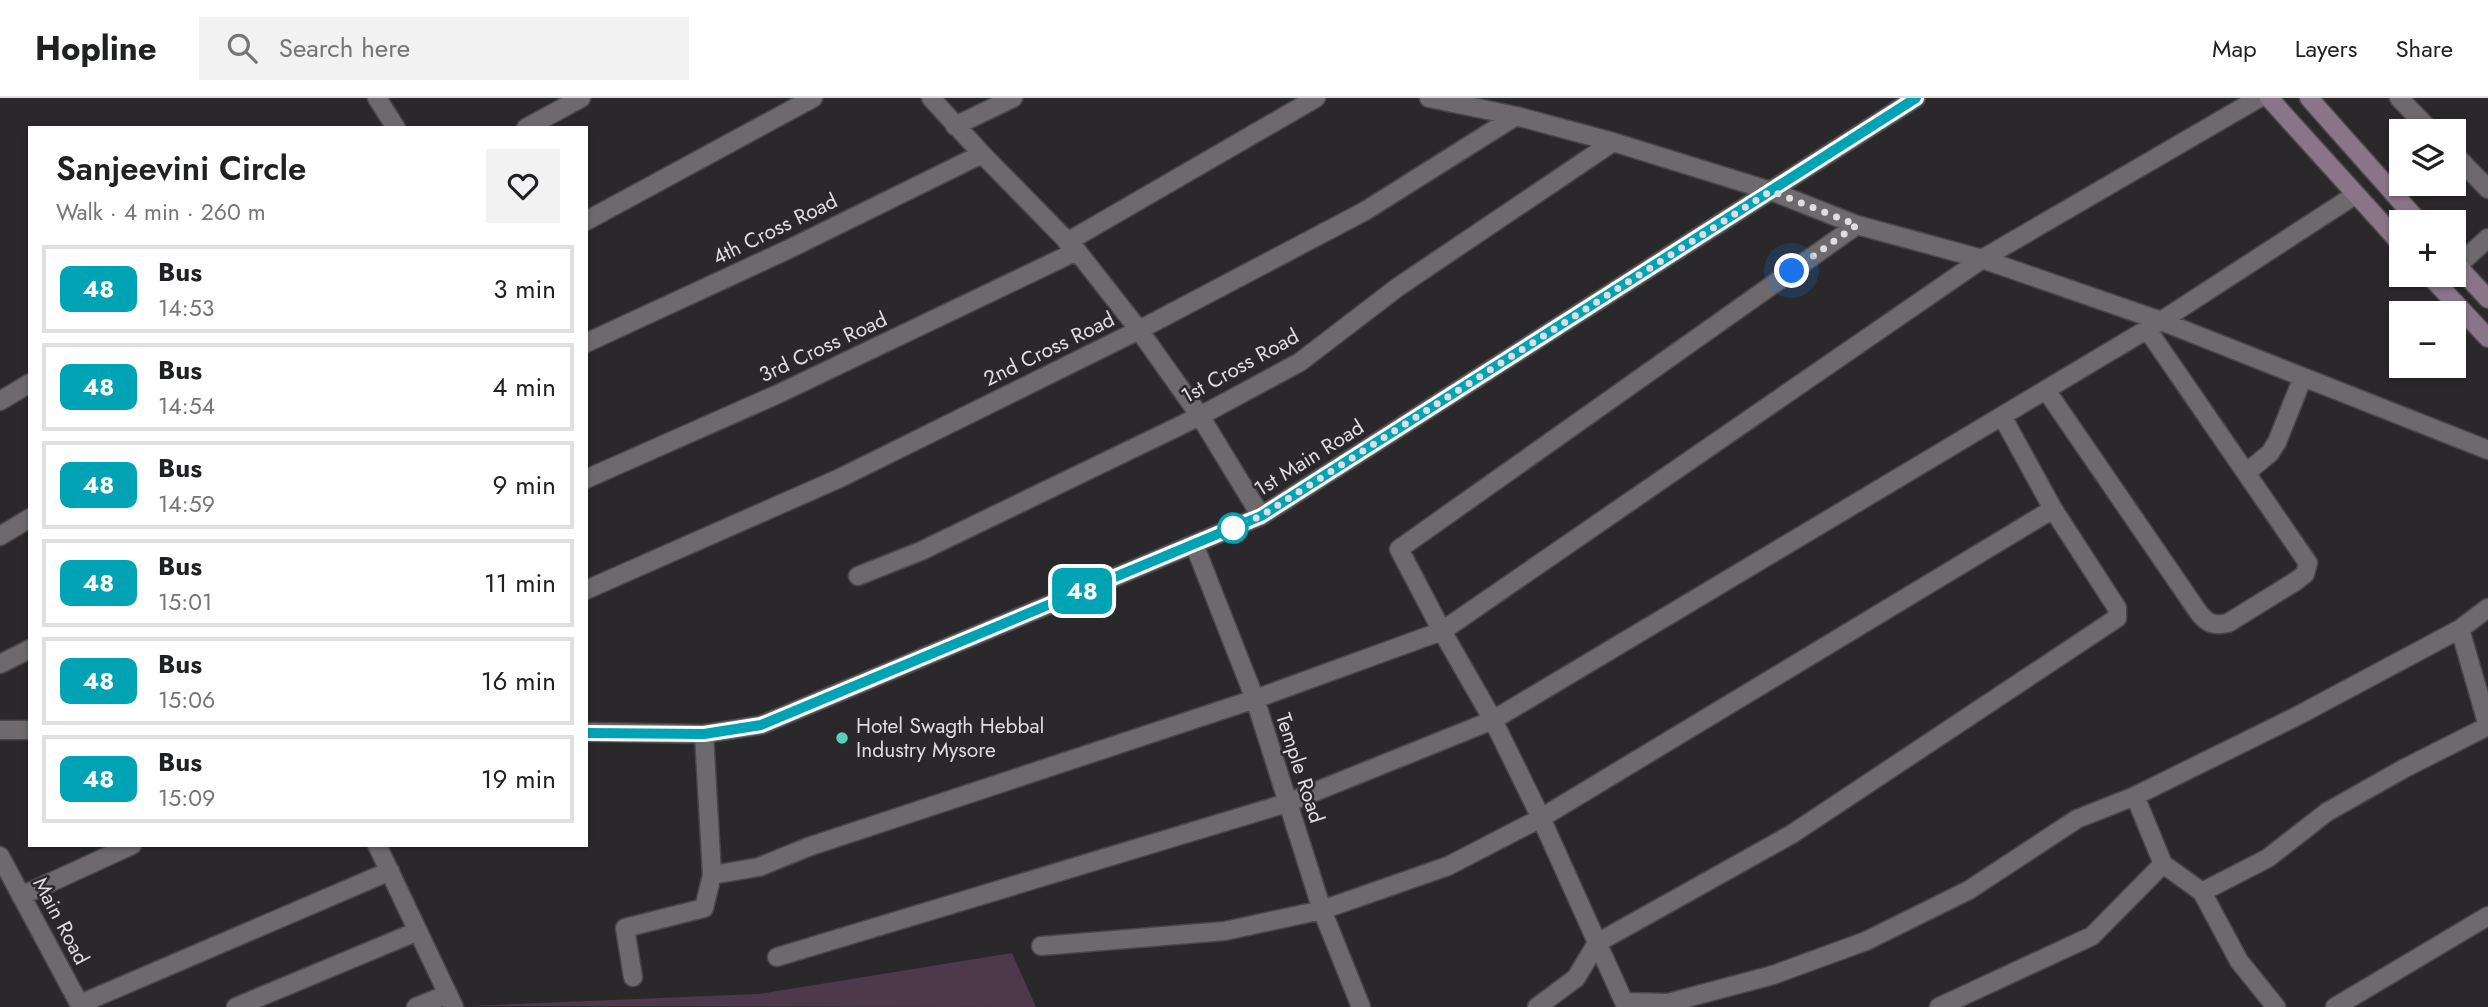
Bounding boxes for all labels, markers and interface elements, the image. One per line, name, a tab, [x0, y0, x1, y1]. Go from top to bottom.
search box	[199, 17, 689, 80]
text: Hopline	[35, 25, 157, 72]
icon: search	[223, 29, 261, 67]
text: Search here	[279, 29, 410, 67]
text: Map	[2212, 31, 2257, 66]
text: Layers	[2295, 31, 2357, 66]
text: Share	[2395, 31, 2453, 66]
map controls	[2389, 119, 2466, 378]
button: layers	[2389, 119, 2466, 196]
text: Sanjeevini Circle	[56, 145, 306, 192]
button: heart	[486, 149, 560, 223]
street label: 4th Cross Road	[707, 186, 843, 272]
text: Walk · 4 min · 260 m	[56, 195, 266, 229]
button: +	[2389, 210, 2466, 287]
text: Bus	[158, 253, 202, 291]
your location	[1774, 253, 1809, 288]
text: 3 min	[493, 270, 556, 308]
text: 48	[83, 271, 114, 306]
text: 14:53	[158, 291, 214, 325]
button: −	[2389, 301, 2466, 378]
street label: 3rd Cross Road	[754, 304, 892, 390]
street label: 2nd Cross Road	[978, 304, 1120, 394]
street label: 1st Cross Road	[1176, 321, 1304, 411]
text: Bus	[158, 351, 202, 389]
text: 4 min	[492, 368, 556, 406]
text: 48	[83, 369, 114, 404]
text: 14:54	[158, 389, 215, 423]
street label: 1st Main Road	[1248, 412, 1370, 504]
text: Bus	[158, 449, 202, 487]
text: 9 min	[493, 466, 556, 504]
text: 48	[83, 467, 114, 502]
text: 14:59	[158, 487, 215, 521]
unlabelled marker	[1218, 513, 1248, 543]
text: Bus	[158, 547, 202, 585]
text: 11 min	[484, 564, 556, 602]
text: 48	[83, 565, 114, 600]
line badge: 48	[1050, 568, 1114, 614]
text: 48	[1066, 573, 1098, 608]
text: 15:01	[158, 585, 212, 619]
text: Bus	[158, 645, 202, 683]
text: 16 min	[481, 662, 556, 700]
text: 48	[83, 663, 114, 698]
text: 15:06	[158, 683, 215, 717]
street label: Temple Road	[1268, 709, 1332, 827]
place label: Hotel Swagth Hebbal Industry Mysore	[856, 711, 1044, 765]
marker: Hotel Swagth Hebbal Industry Mysore	[834, 730, 850, 746]
text: Bus	[158, 743, 202, 781]
text: 19 min	[481, 760, 556, 798]
text: 48	[83, 761, 114, 796]
text: 15:09	[158, 781, 215, 815]
street label: Main Road	[25, 872, 97, 970]

